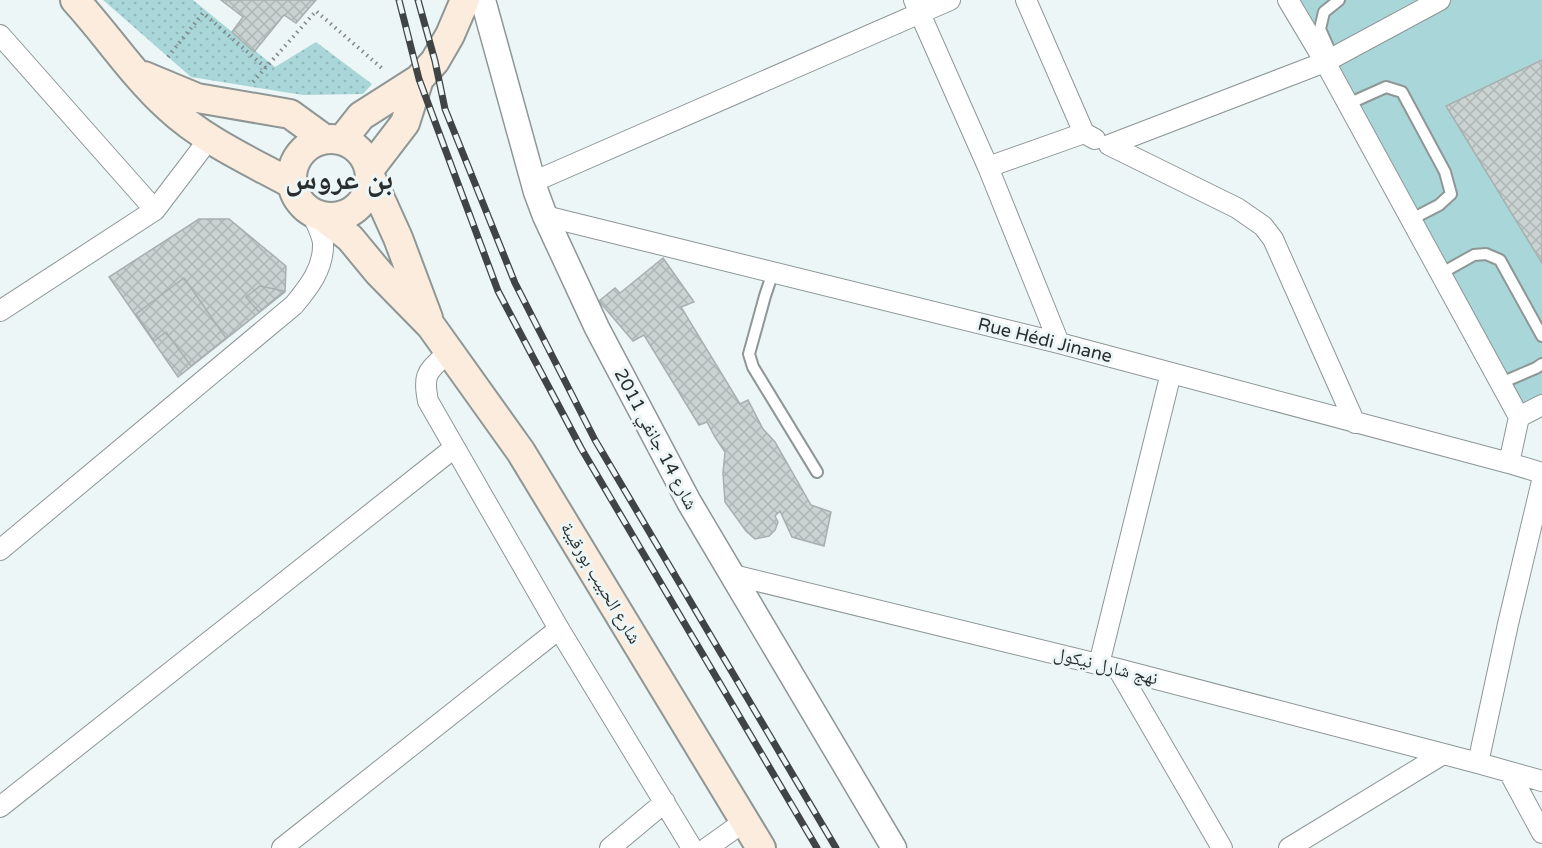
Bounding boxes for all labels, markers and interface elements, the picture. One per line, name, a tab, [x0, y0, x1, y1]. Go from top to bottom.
district label: بن عروس	[285, 161, 393, 198]
street label: Rue Hédi Jinane	[975, 313, 1115, 367]
street label: شارع 14 جانفي 2011	[606, 365, 702, 515]
street label: شارع الحبيب بورقيبة	[556, 518, 646, 648]
street label: نهج شارل نيكول	[1052, 642, 1160, 690]

